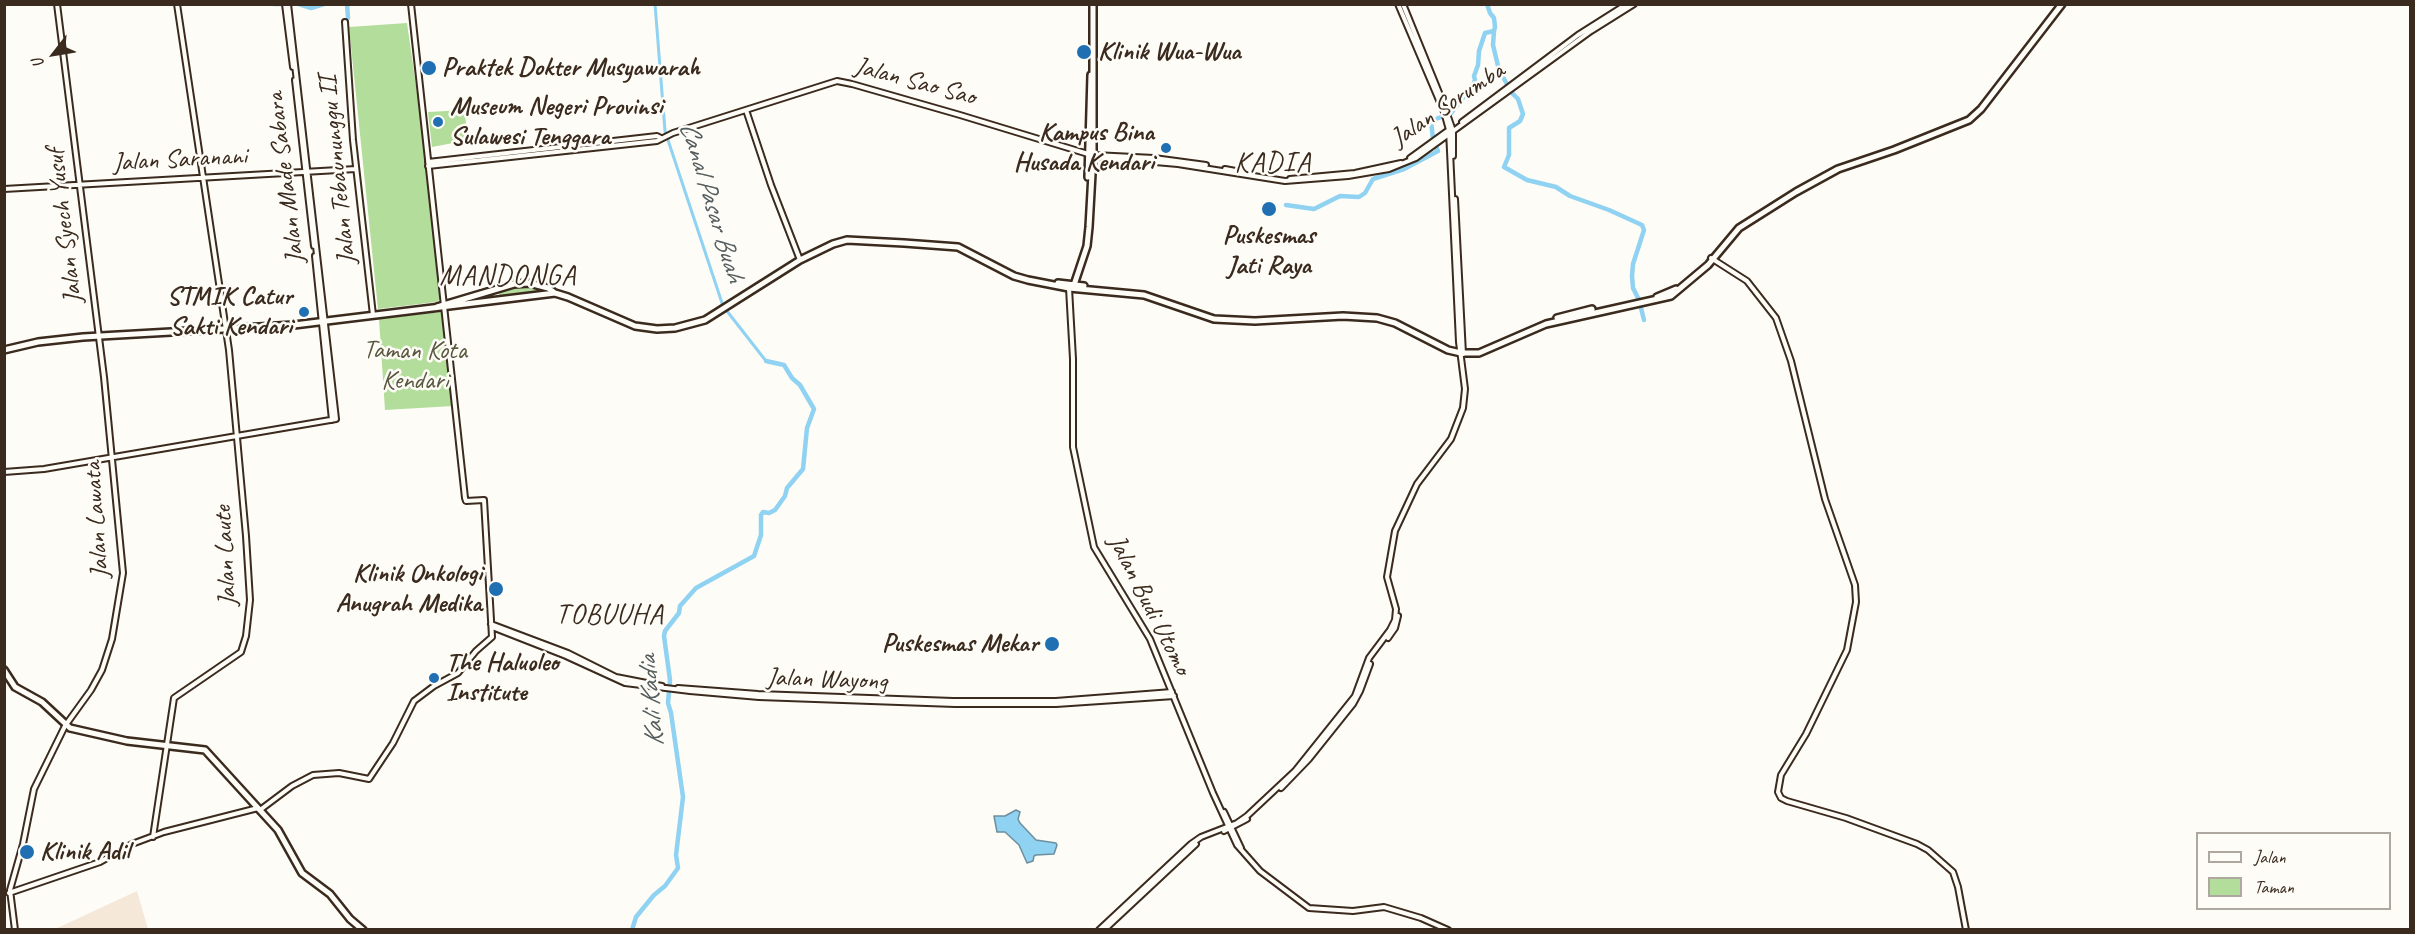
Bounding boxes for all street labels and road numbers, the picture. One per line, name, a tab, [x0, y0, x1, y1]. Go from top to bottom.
street label: Jalan Sao Sao	[851, 51, 979, 113]
street label: Jalan Sorumba	[1385, 56, 1511, 154]
street label: Jalan Tebaununggu II	[313, 74, 363, 266]
street label: Jalan Made Sabara	[260, 91, 312, 265]
street label: Jalan Saranani	[112, 141, 248, 179]
street label: Jalan Syech Yusuf	[40, 147, 90, 305]
street label: Jalan Lawata	[77, 460, 117, 580]
street label: Jalan Laute	[208, 505, 244, 607]
street label: Jalan Budi Utomo	[1100, 530, 1198, 680]
street label: Jalan Wayong	[766, 662, 888, 698]

